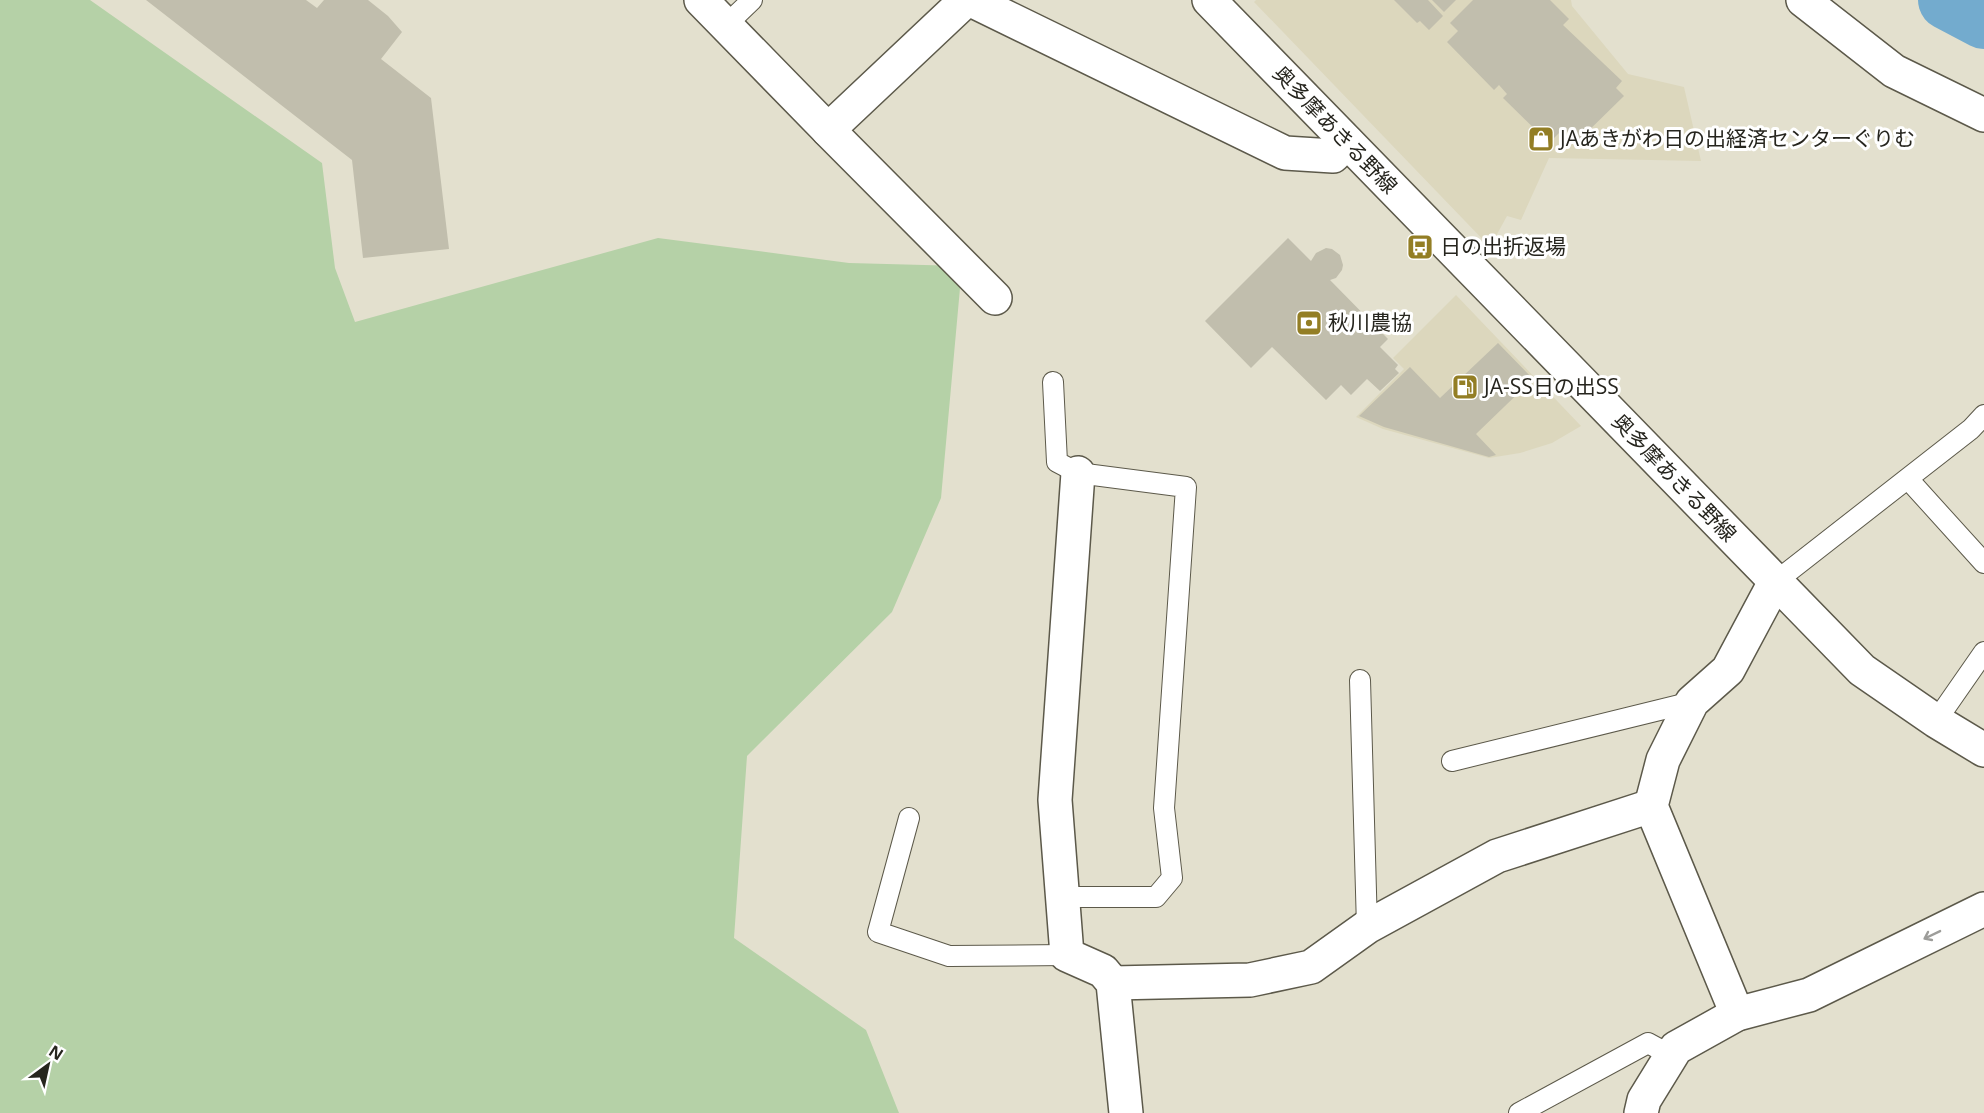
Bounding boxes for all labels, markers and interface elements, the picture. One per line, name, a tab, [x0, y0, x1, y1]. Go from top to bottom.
street label: 奥多摩あきる野線	[1267, 59, 1404, 199]
shop icon: JAあきがわ日の出経済センターぐりむ	[1526, 124, 1556, 154]
place label: JAあきがわ日の出経済センターぐりむ	[1558, 124, 1915, 152]
bus stop icon: 日の出折返場	[1405, 232, 1435, 262]
place label: 日の出折返場	[1440, 232, 1566, 260]
bank icon: 秋川農協	[1294, 308, 1324, 338]
place label: 秋川農協	[1328, 308, 1412, 336]
fuel station icon: JA-SS日の出SS	[1450, 372, 1480, 402]
place label: JA-SS日の出SS	[1482, 372, 1619, 400]
street label: 奥多摩あきる野線	[1606, 407, 1743, 547]
one-way arrow	[1923, 930, 1941, 941]
north arrow	[18, 1035, 78, 1095]
text: N	[45, 1040, 68, 1065]

